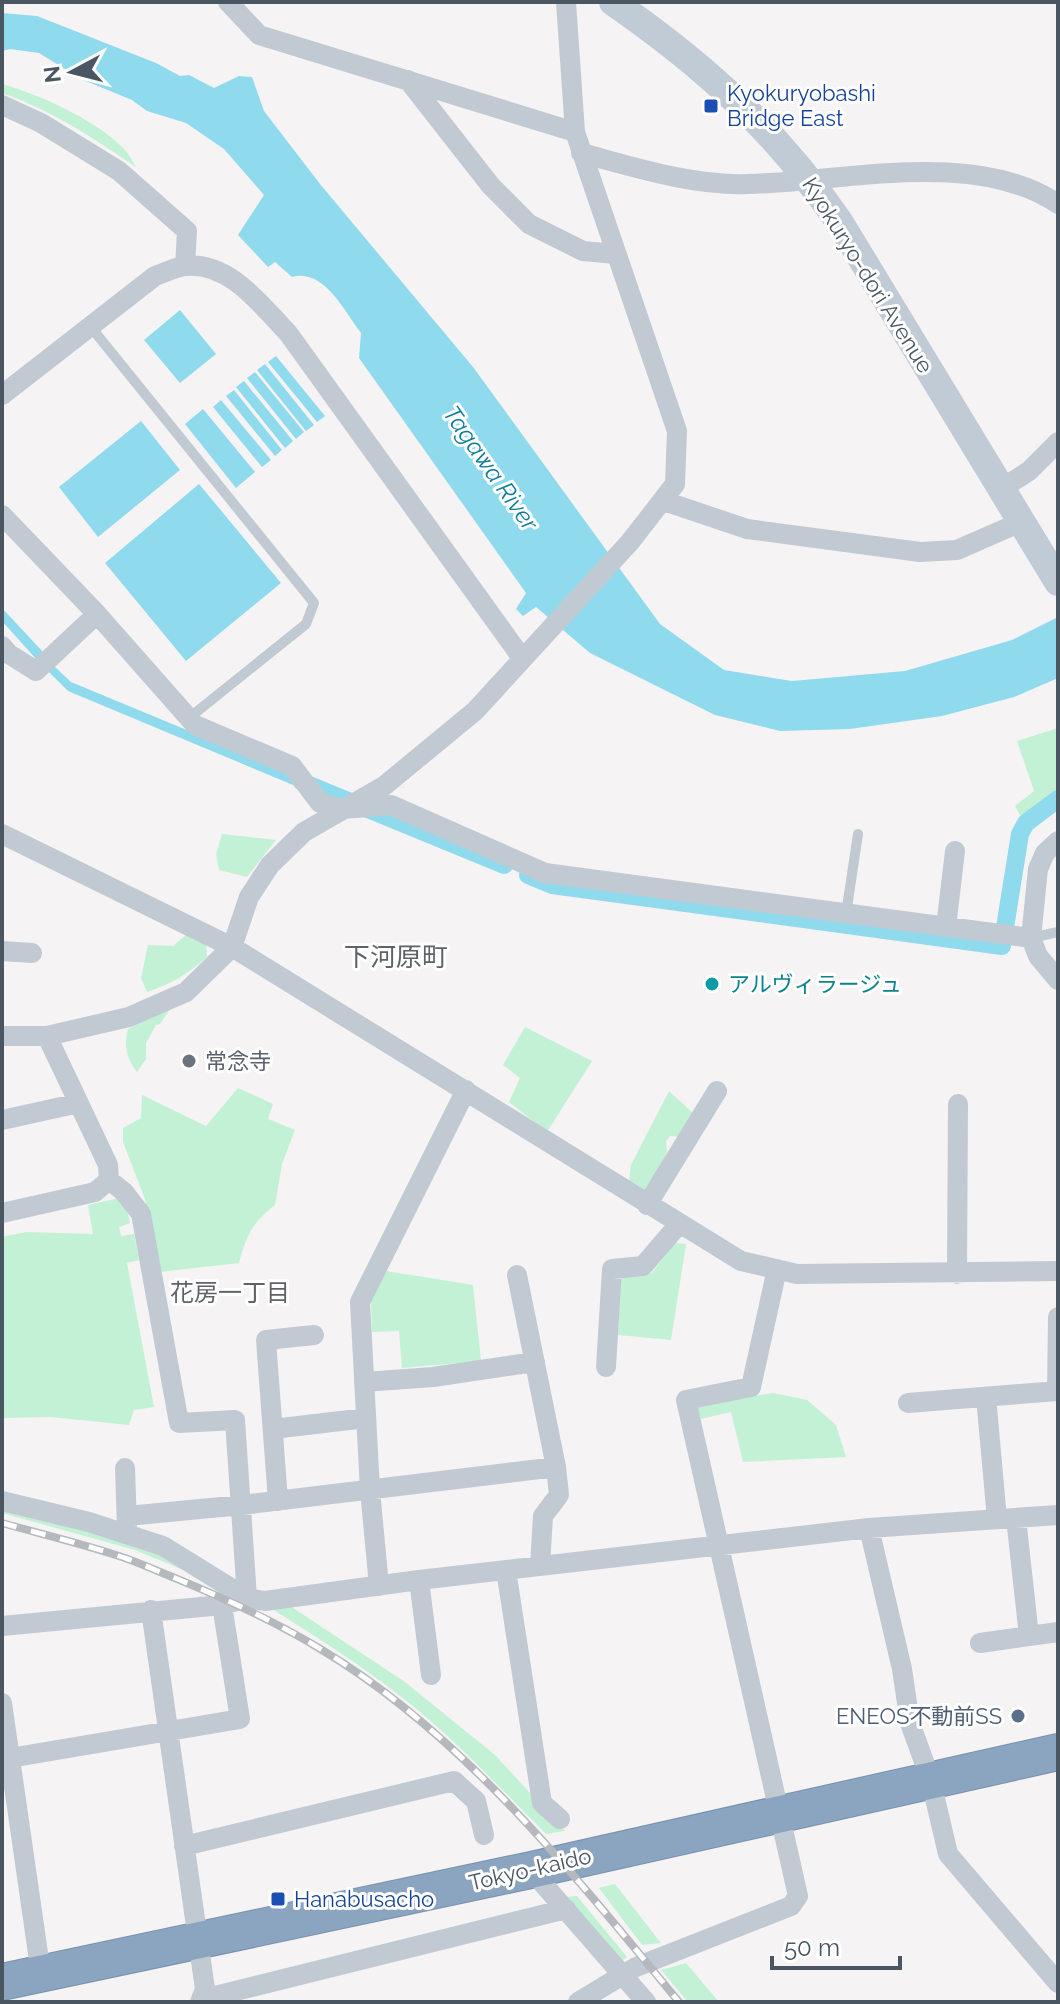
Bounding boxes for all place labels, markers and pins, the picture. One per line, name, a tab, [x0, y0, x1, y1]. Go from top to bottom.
place label: Kyokuryobashi Bridge East	[727, 80, 876, 131]
marker: Kyokuryobashi Bridge East	[702, 97, 720, 115]
place label: アルヴィラージュ	[728, 971, 902, 997]
marker: アルヴィラージュ	[703, 975, 721, 993]
place label: 常念寺	[205, 1048, 271, 1074]
marker: 常念寺	[180, 1052, 198, 1070]
place label: ENEOS不動前SS	[836, 1703, 1002, 1729]
marker: ENEOS不動前SS	[1009, 1707, 1027, 1725]
place label: Hanabusacho	[294, 1886, 434, 1912]
marker: Hanabusacho	[269, 1890, 287, 1908]

